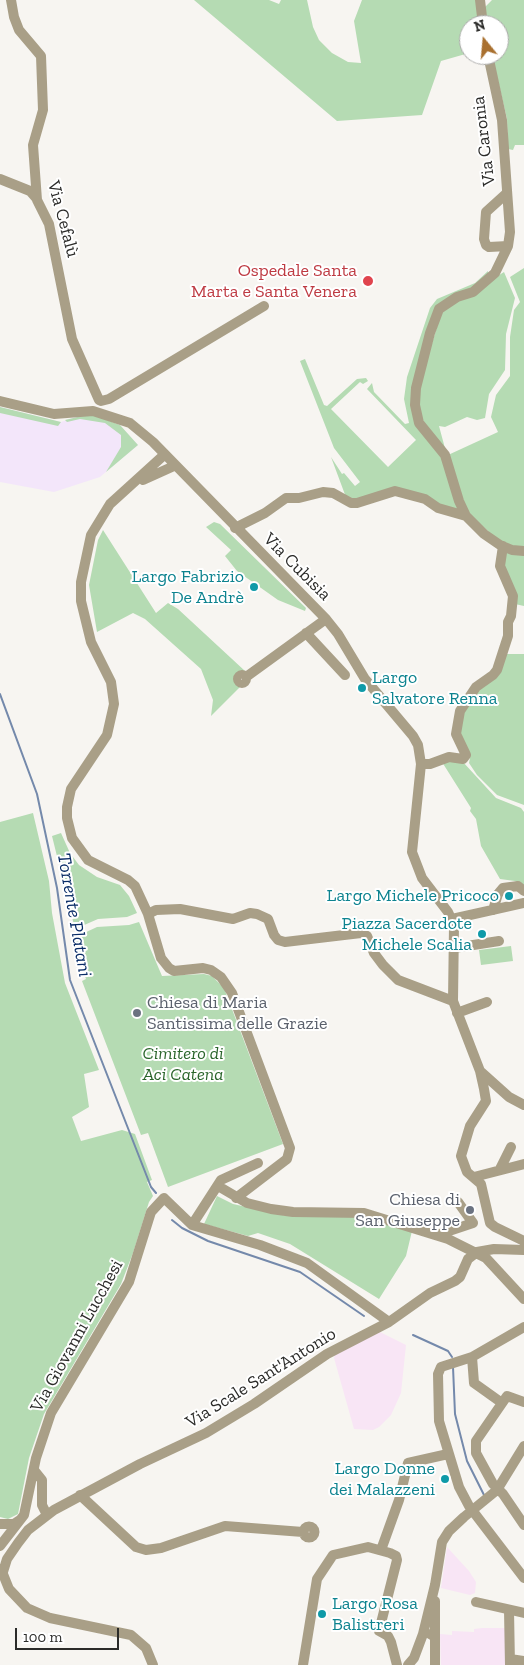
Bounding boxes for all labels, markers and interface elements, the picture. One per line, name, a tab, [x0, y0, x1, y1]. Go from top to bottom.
north arrow	[459, 15, 509, 65]
text: N	[472, 16, 487, 36]
street label: Via Caronia	[468, 95, 500, 187]
street label: Via Cefalù	[42, 178, 84, 260]
place label: Ospedale Santa Marta e Santa Venera	[191, 260, 357, 302]
marker: Ospedale Santa Marta e Santa Venera	[361, 274, 375, 288]
street label: Via Cubisia	[259, 529, 335, 605]
place label: Largo Fabrizio De Andrè	[131, 566, 244, 608]
marker: Largo Fabrizio De Andrè	[248, 581, 260, 593]
place label: Largo Salvatore Renna	[372, 667, 497, 710]
marker: Largo Salvatore Renna	[356, 682, 368, 694]
water label: Torrente Platani	[52, 851, 96, 979]
place label: Largo Michele Pricoco	[327, 885, 499, 907]
marker: Largo Michele Pricoco	[503, 890, 515, 902]
place label: Piazza Sacerdote Michele Scalia	[342, 913, 472, 956]
marker: Piazza Sacerdote Michele Scalia	[476, 928, 488, 940]
place label: Chiesa di Maria Santissima delle Grazie	[147, 992, 327, 1034]
marker: Chiesa di Maria Santissima delle Grazie	[131, 1007, 143, 1019]
park label: Cimitero di Aci Catena	[142, 1043, 224, 1086]
place label: Chiesa di San Giuseppe	[355, 1189, 460, 1232]
marker: Chiesa di San Giuseppe	[464, 1204, 476, 1216]
street label: Via Giovanni Lucchesi	[26, 1256, 128, 1416]
street label: Via Scale Sant'Antonio	[182, 1323, 340, 1433]
place label: Largo Donne dei Malazzeni	[329, 1458, 435, 1500]
marker: Largo Donne dei Malazzeni	[439, 1473, 451, 1485]
place label: Largo Rosa Balistreri	[332, 1593, 418, 1636]
marker: Largo Rosa Balistreri	[316, 1608, 328, 1620]
scale bar	[18, 1618, 121, 1650]
text: 100 m	[23, 1628, 62, 1646]

